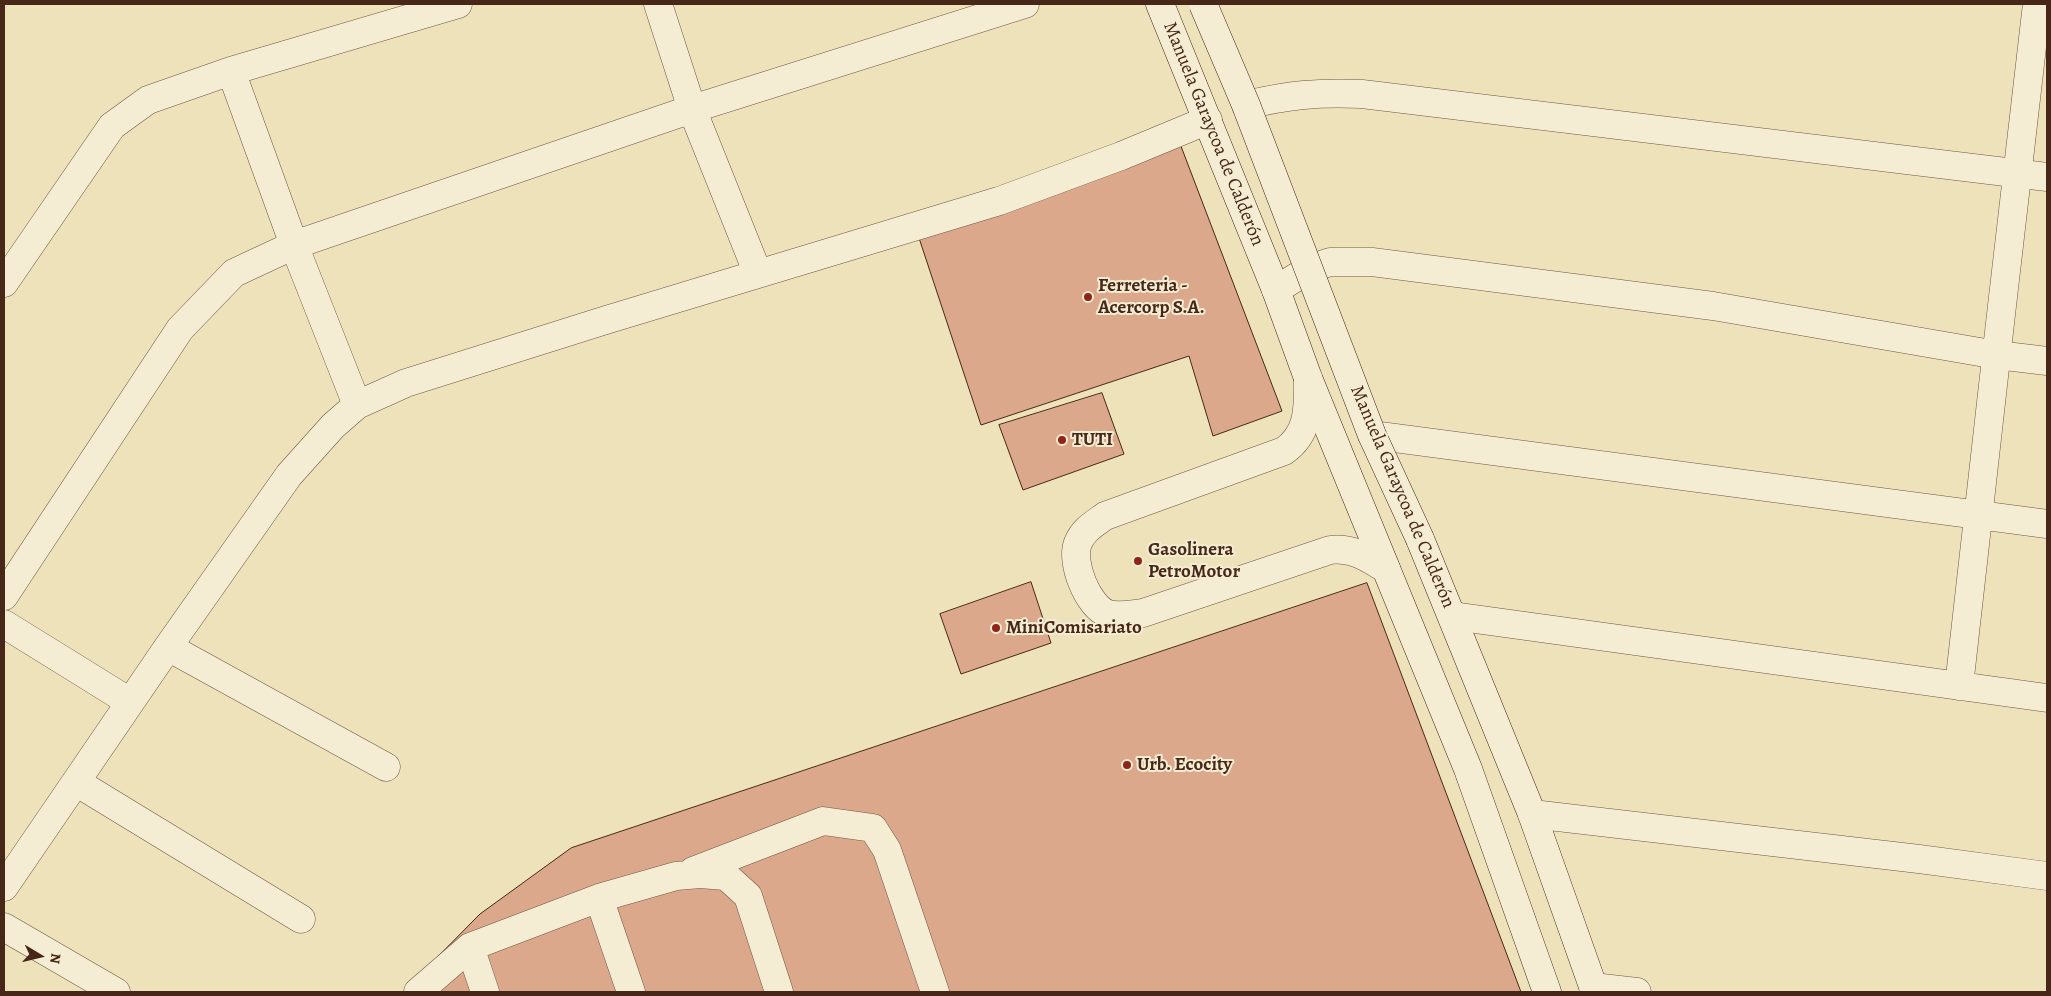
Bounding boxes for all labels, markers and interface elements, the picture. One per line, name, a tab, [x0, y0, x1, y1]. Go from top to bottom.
street label: Manuela Garaycoa de Calderón	[1158, 19, 1268, 249]
place label: Ferreteria - Acercorp S.A.	[1098, 275, 1205, 319]
marker: Ferreteria - Acercorp S.A.	[1082, 291, 1094, 303]
street label: Manuela Garaycoa de Calderón	[1345, 382, 1459, 612]
place label: TUTI	[1072, 429, 1113, 451]
marker: TUTI	[1056, 434, 1068, 446]
place label: Gasolinera PetroMotor	[1148, 539, 1240, 583]
marker: Gasolinera PetroMotor	[1132, 555, 1144, 567]
place label: MiniComisariato	[1006, 617, 1142, 639]
marker: MiniComisariato	[990, 622, 1002, 634]
place label: Urb. Ecocity	[1137, 754, 1232, 776]
marker: Urb. Ecocity	[1121, 759, 1133, 771]
north arrow	[15, 931, 65, 981]
text: N	[45, 952, 65, 965]

